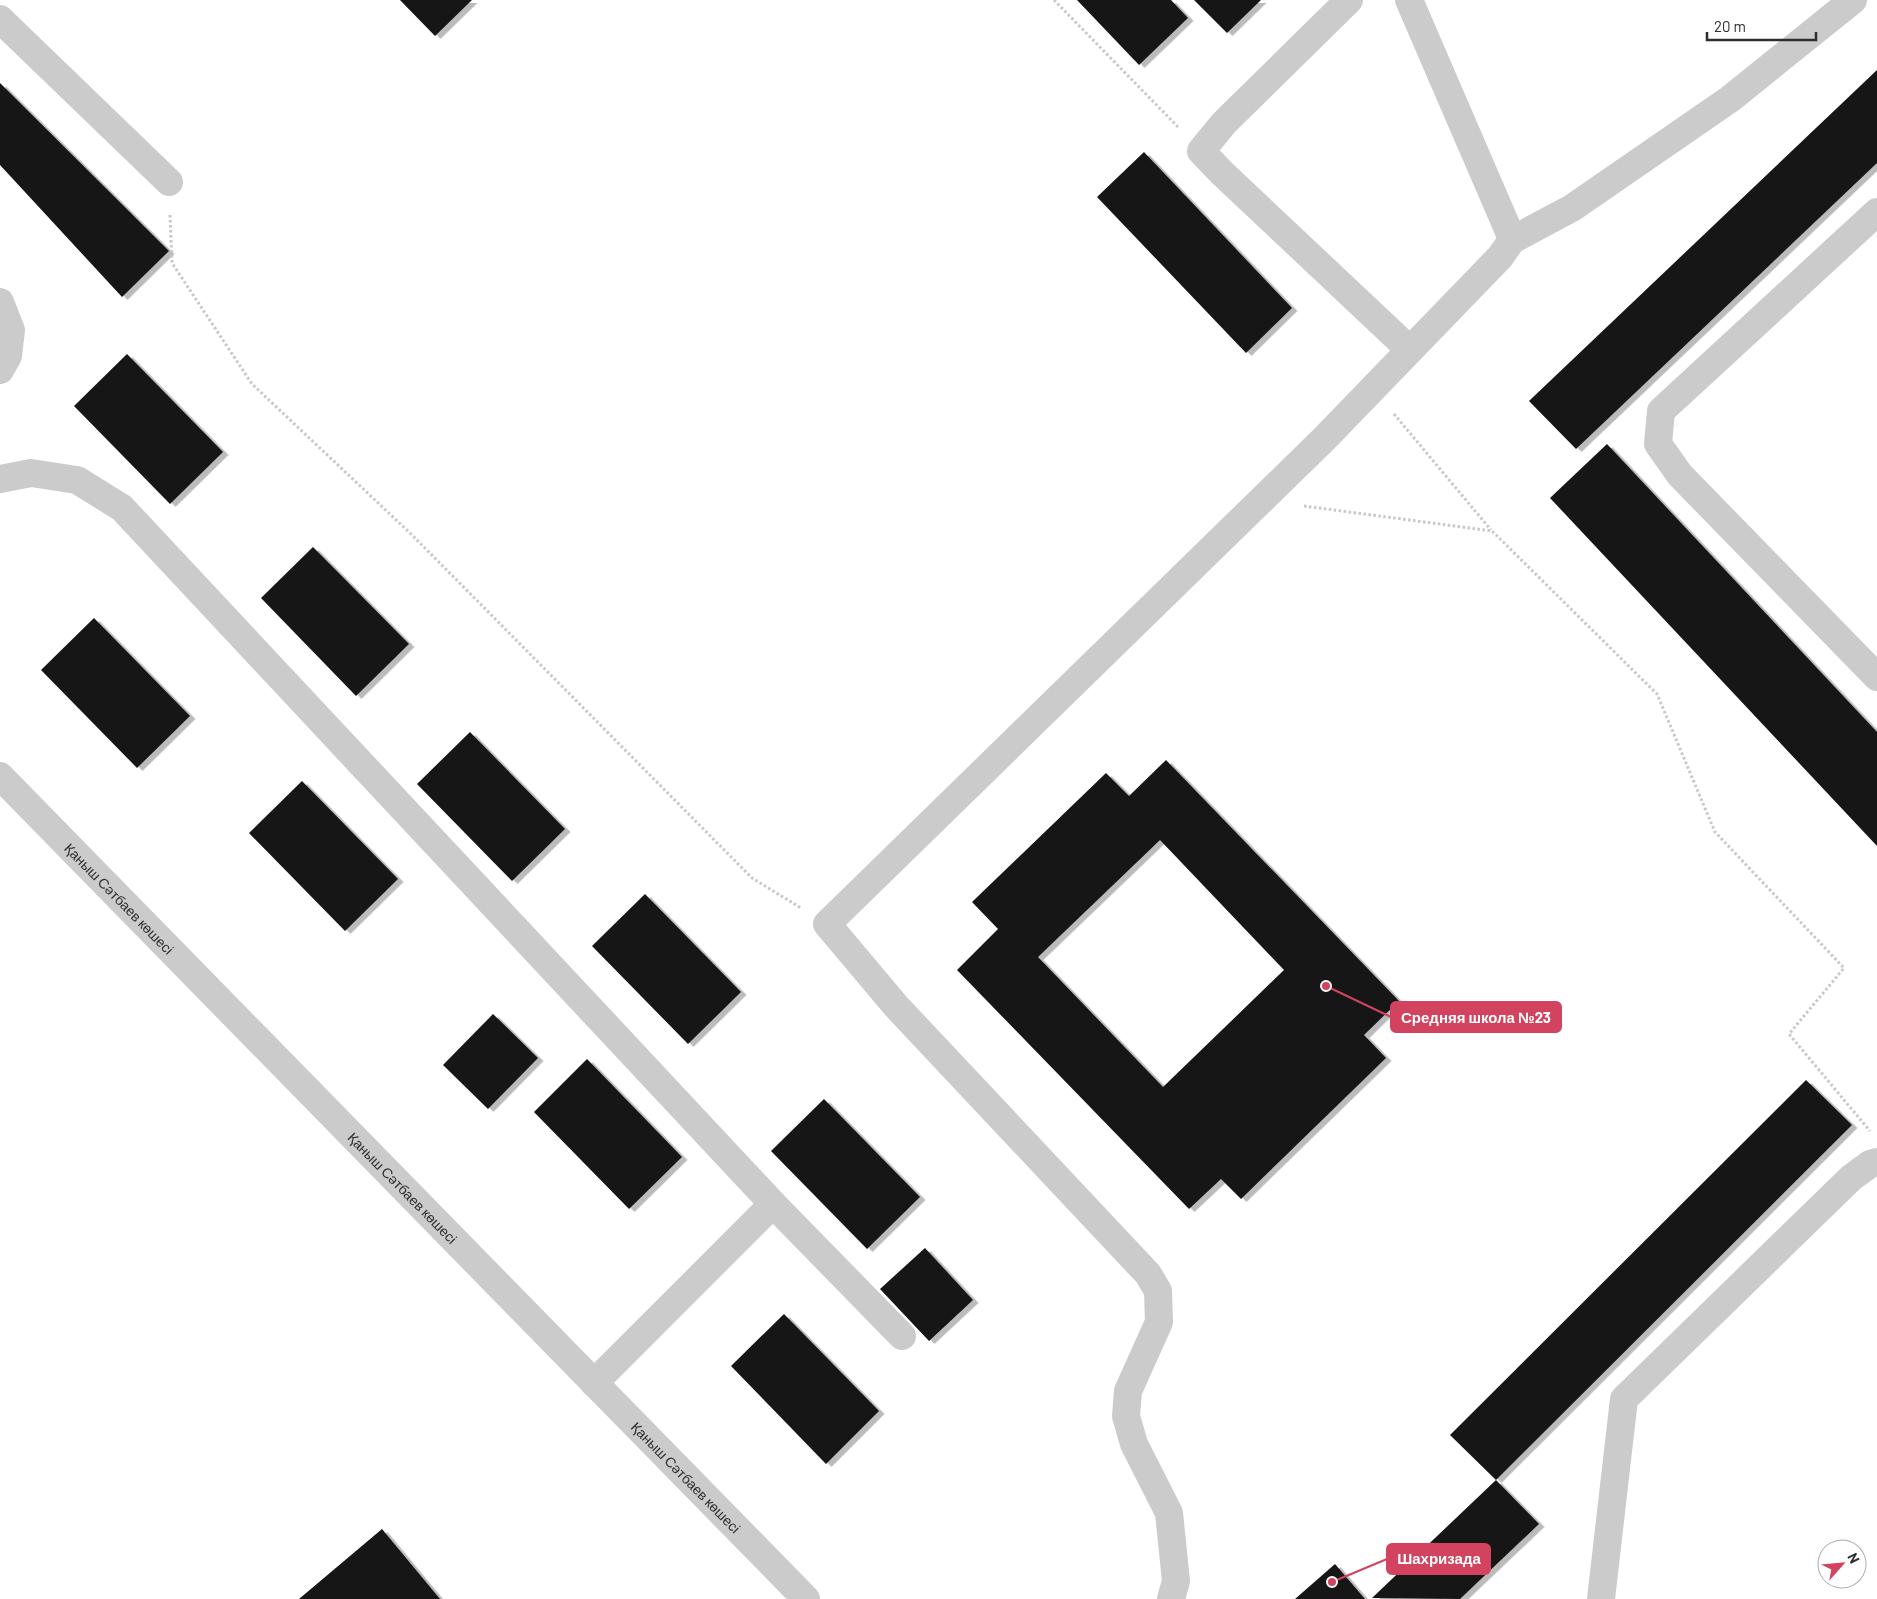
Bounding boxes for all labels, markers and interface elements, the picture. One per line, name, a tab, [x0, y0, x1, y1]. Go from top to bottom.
scale bar	[1707, 10, 1816, 42]
text: 20 m	[1714, 17, 1746, 35]
street label: Қаныш Сәтбаев көшесі	[62, 839, 178, 957]
callout: Средняя школа №23	[1391, 1002, 1561, 1032]
text: Средняя школа №23	[1401, 1008, 1551, 1026]
street label: Қаныш Сәтбаев көшесі	[345, 1128, 461, 1247]
street label: Қаныш Сәтбаев көшесі	[628, 1418, 745, 1536]
north arrow	[1817, 1539, 1867, 1589]
callout: Шахризада	[1387, 1544, 1490, 1574]
text: Шахризада	[1397, 1549, 1481, 1567]
text: N	[1844, 1550, 1864, 1566]

